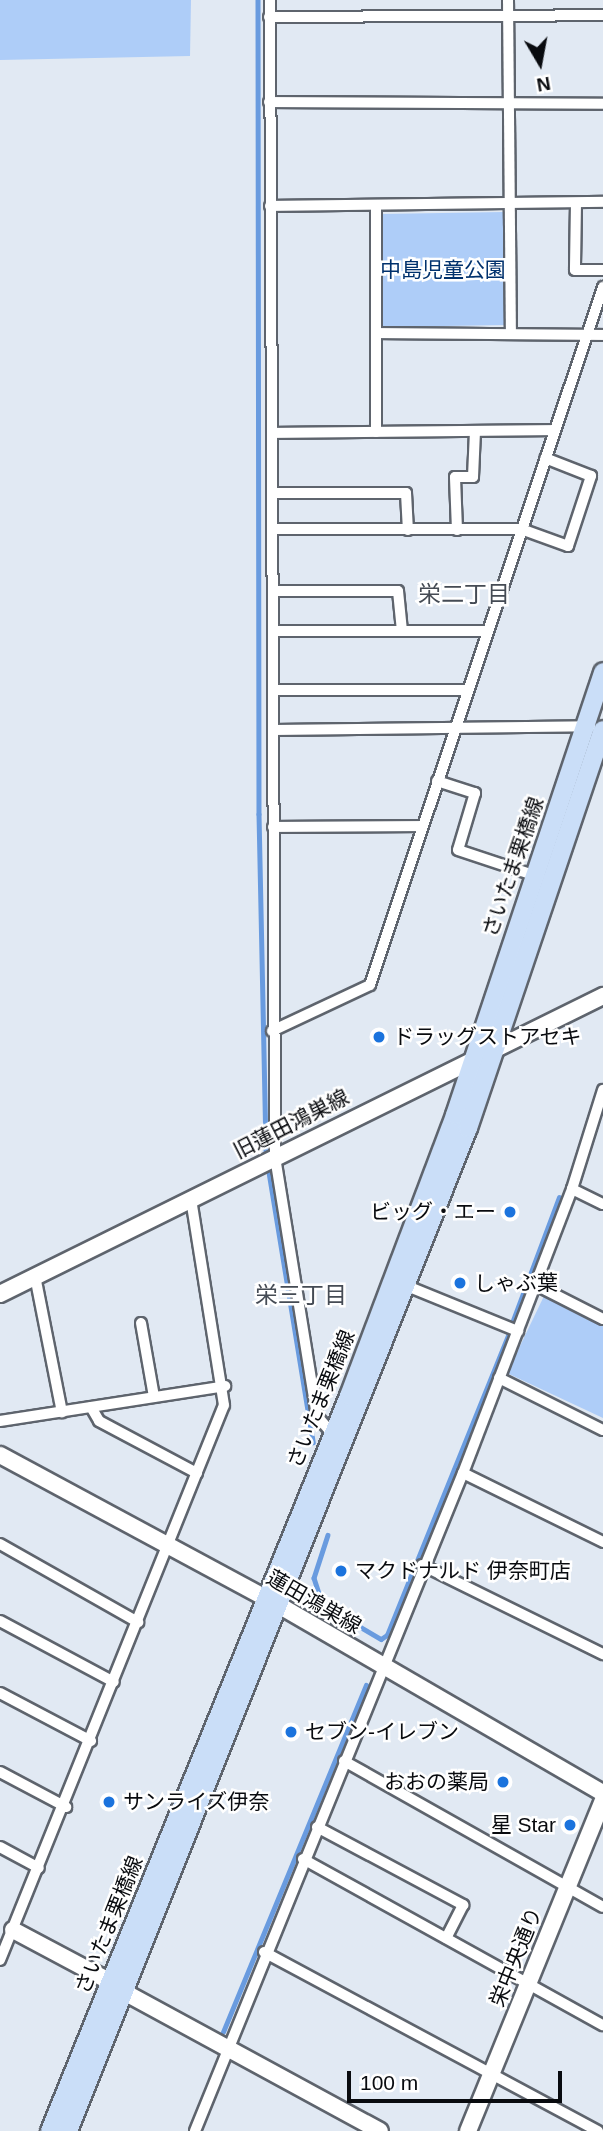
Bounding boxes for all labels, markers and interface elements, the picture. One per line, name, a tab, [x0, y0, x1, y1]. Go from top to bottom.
north arrow	[505, 28, 575, 98]
text: N	[535, 73, 552, 96]
park label: 中島児童公園	[380, 257, 506, 283]
district label: 栄二丁目	[418, 580, 510, 608]
street label: さいたま栗橋線	[477, 793, 549, 941]
place label: ドラッグストアセキ	[393, 1024, 582, 1050]
marker: ドラッグストアセキ	[371, 1029, 387, 1045]
street label: 旧蓮田鴻巣線	[229, 1084, 353, 1164]
place label: ビッグ・エー	[370, 1199, 496, 1225]
marker: ビッグ・エー	[502, 1204, 518, 1220]
place label: しゃぶ葉	[474, 1270, 558, 1296]
marker: しゃぶ葉	[452, 1275, 468, 1291]
district label: 栄三丁目	[255, 1281, 347, 1309]
street label: さいたま栗橋線	[282, 1326, 360, 1472]
place label: マクドナルド 伊奈町店	[355, 1558, 571, 1584]
marker: マクドナルド 伊奈町店	[333, 1563, 349, 1579]
street label: 蓮田鴻巣線	[262, 1565, 366, 1639]
place label: セブン-イレブン	[305, 1719, 459, 1745]
marker: セブン-イレブン	[283, 1724, 299, 1740]
place label: おおの薬局	[384, 1769, 489, 1795]
marker: おおの薬局	[495, 1774, 511, 1790]
place label: サンライズ伊奈	[123, 1789, 270, 1815]
marker: サンライズ伊奈	[101, 1794, 117, 1810]
place label: 星 Star	[491, 1812, 556, 1838]
marker: 星 Star	[562, 1817, 578, 1833]
street label: さいたま栗橋線	[70, 1852, 148, 1998]
street label: 栄中央通り	[485, 1904, 547, 2010]
scale bar	[351, 2058, 566, 2102]
text: 100 m	[360, 2071, 418, 2094]

